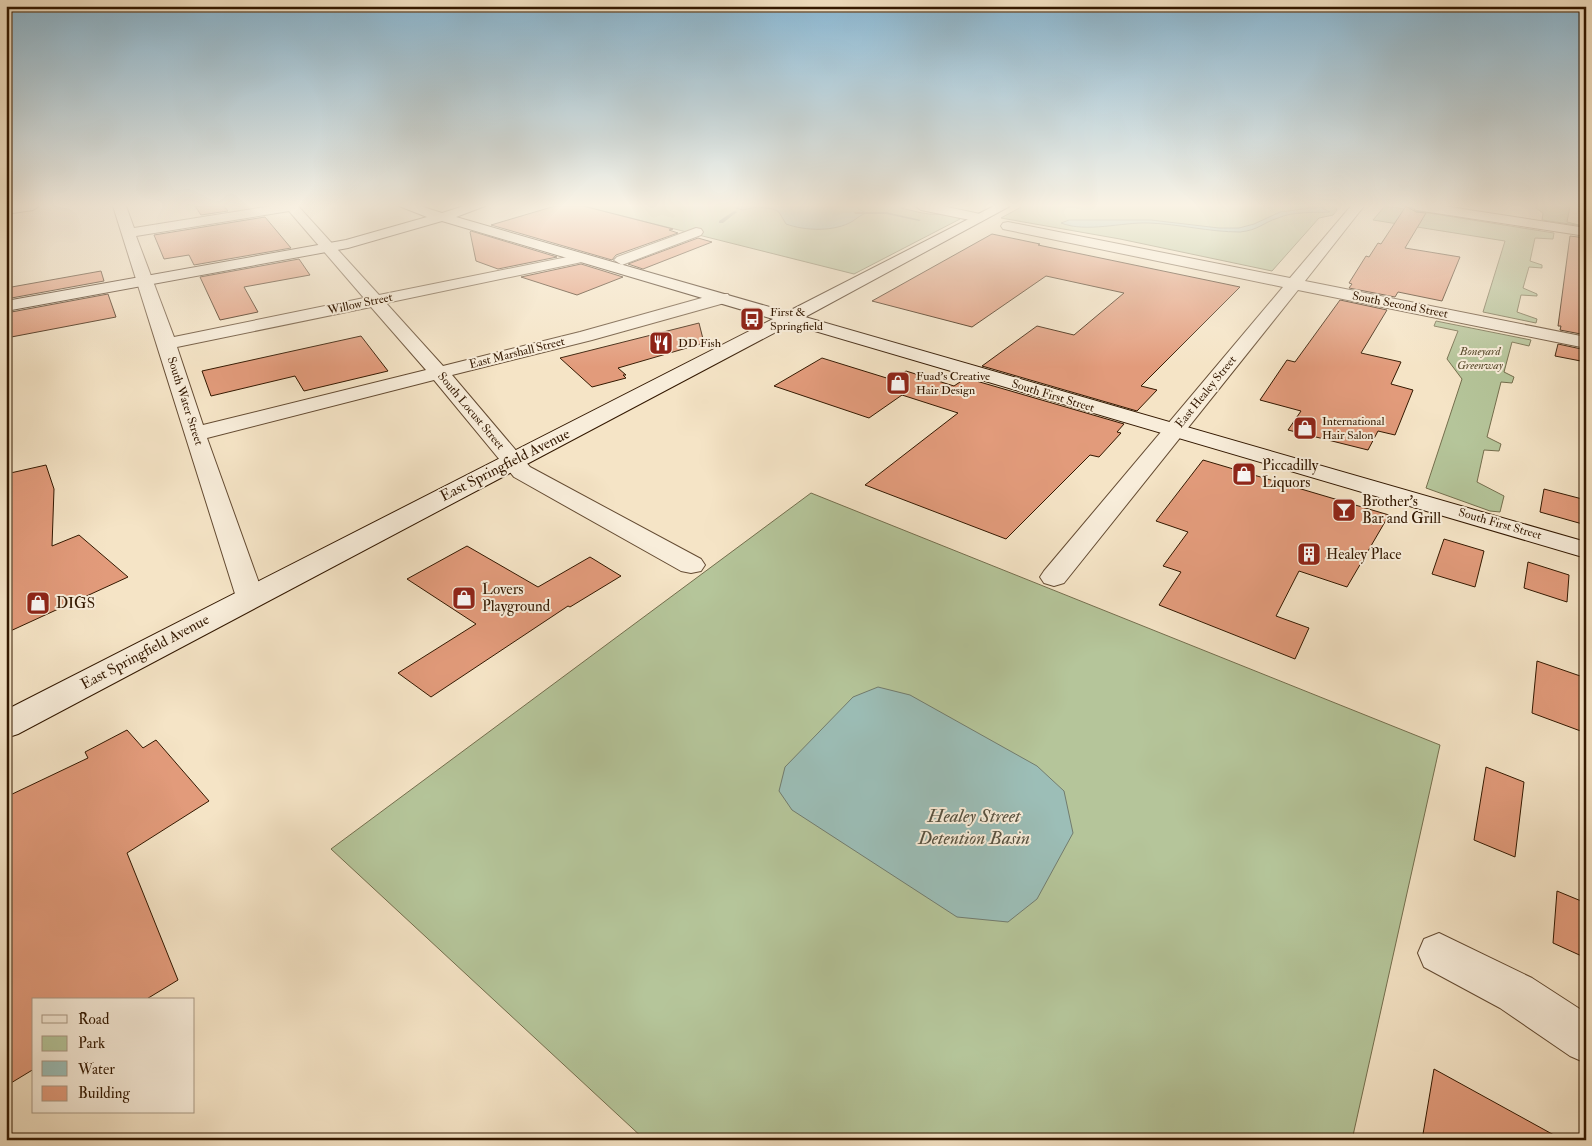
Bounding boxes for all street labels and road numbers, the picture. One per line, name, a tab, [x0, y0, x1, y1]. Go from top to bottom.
street label: South Second Street	[1351, 288, 1449, 322]
street label: Willow Street	[325, 290, 394, 318]
street label: East Marshall Street	[468, 334, 566, 372]
street label: East Healey Street	[1172, 353, 1240, 431]
street label: South Water Street	[164, 355, 206, 447]
street label: South Locust Street	[434, 369, 508, 453]
street label: South First Street	[1010, 376, 1096, 416]
street label: East Springfield Avenue	[437, 424, 573, 507]
street label: South First Street	[1457, 505, 1543, 543]
street label: East Springfield Avenue	[77, 610, 213, 695]

